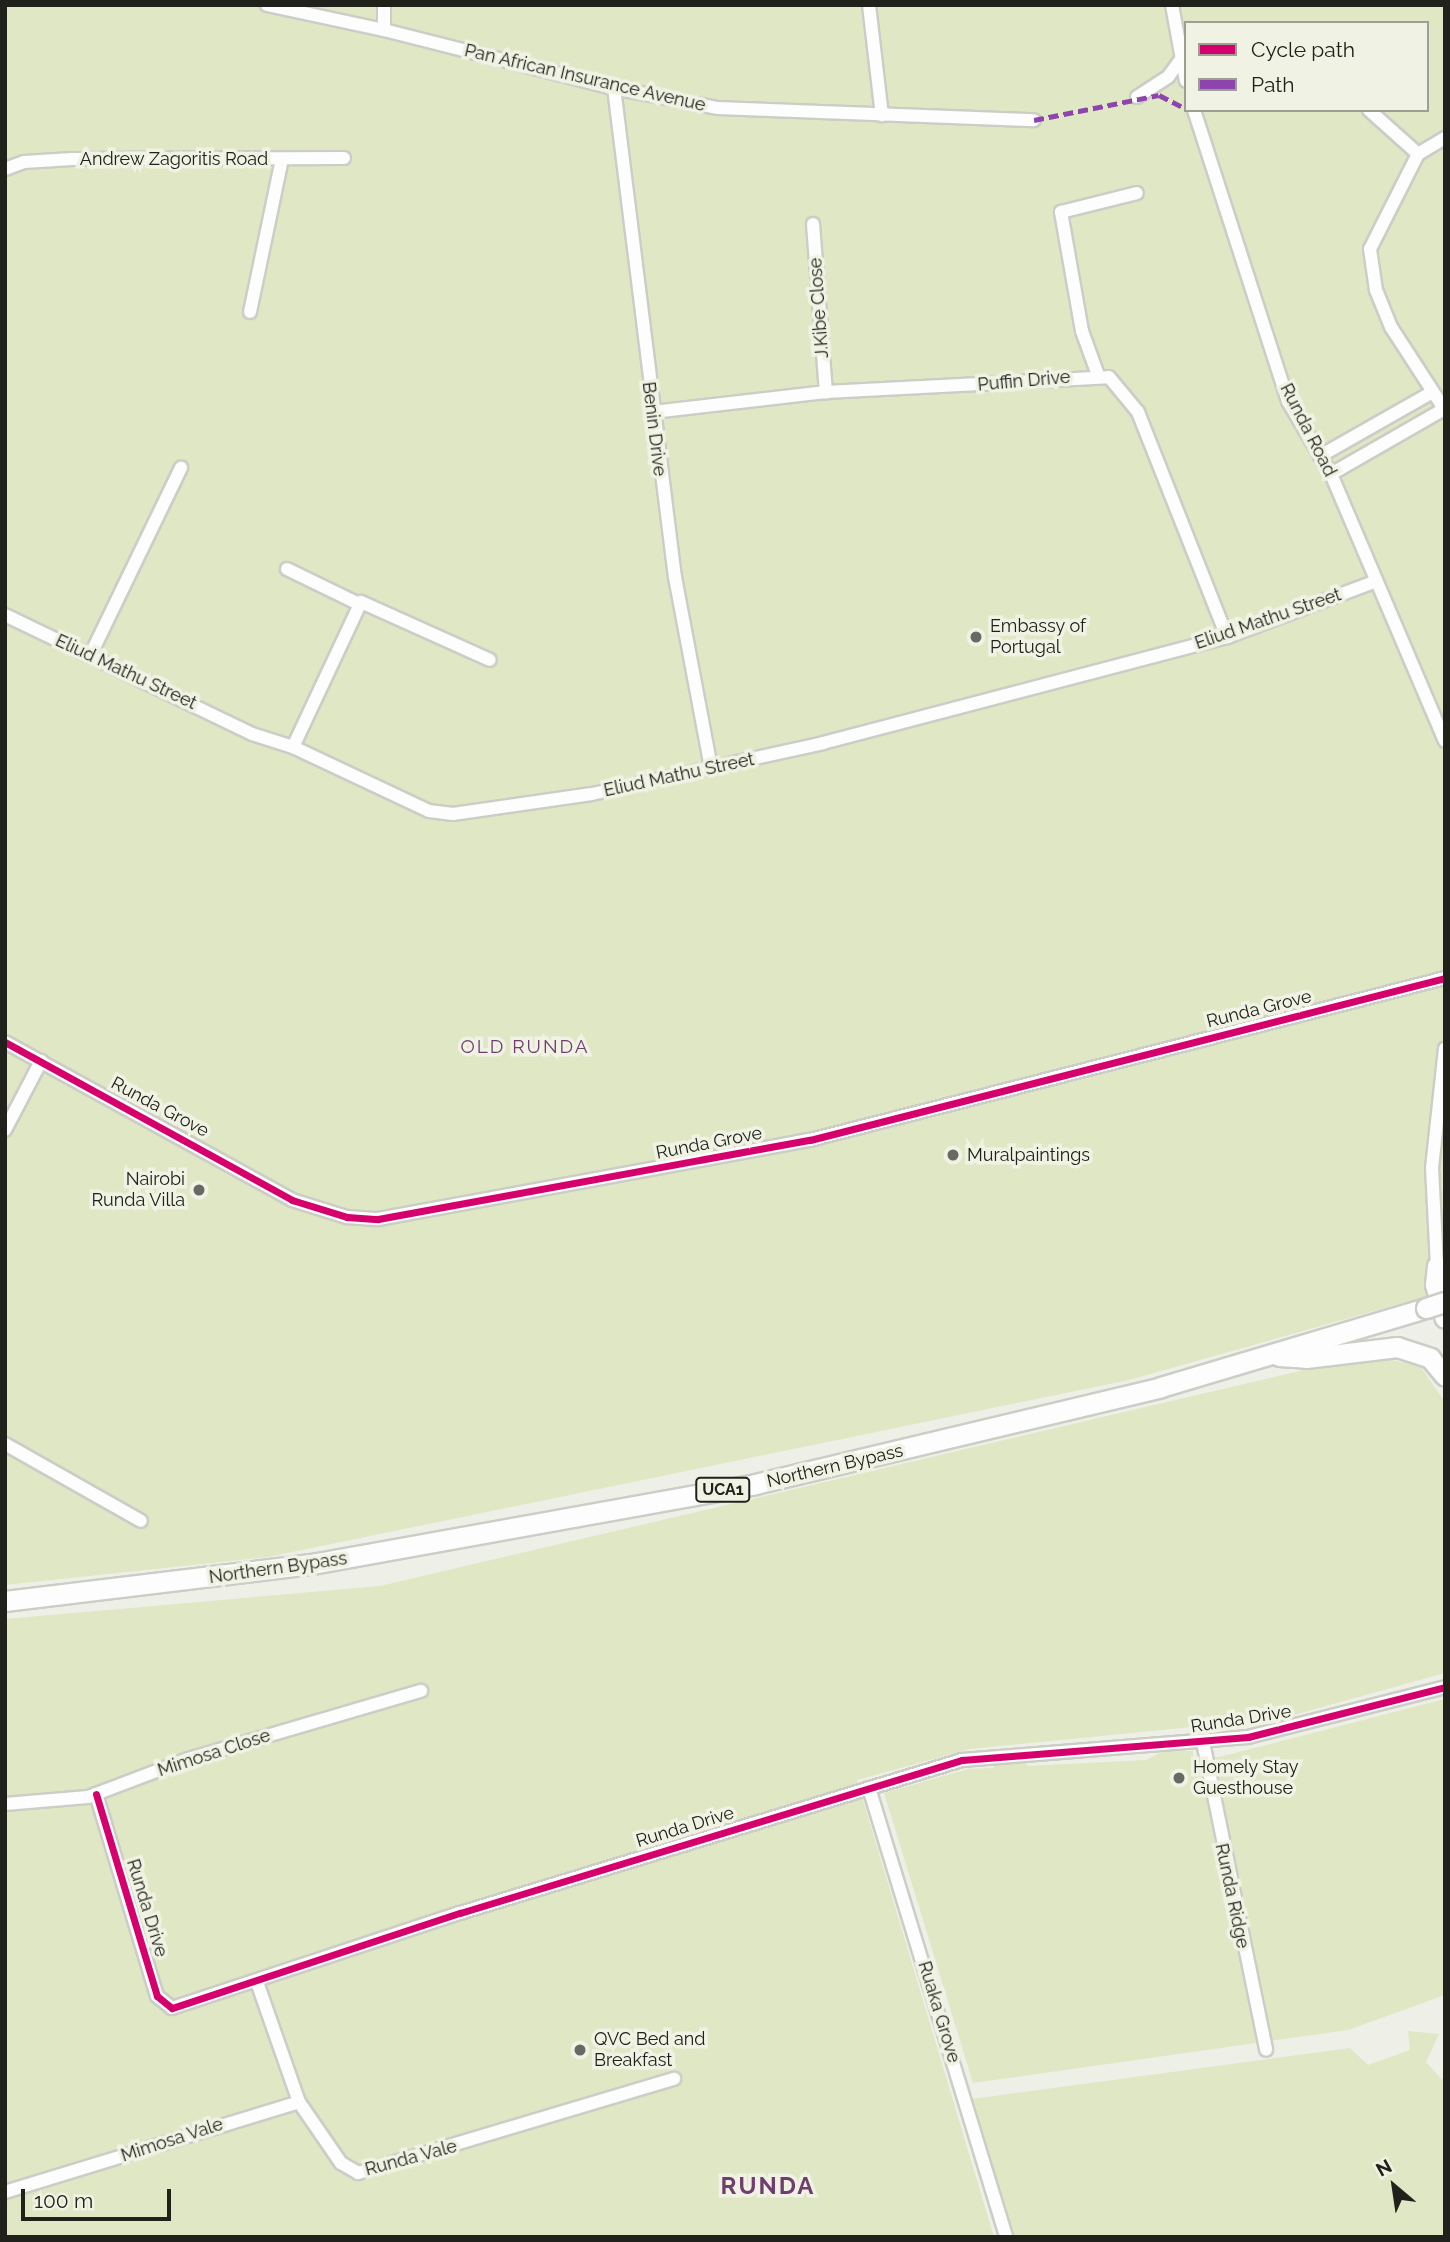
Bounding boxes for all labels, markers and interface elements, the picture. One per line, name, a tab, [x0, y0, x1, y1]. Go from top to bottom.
legend	[1184, 21, 1429, 112]
text: Cycle path	[1251, 37, 1355, 62]
street label: Pan African Insurance Avenue	[462, 40, 708, 116]
text: Path	[1251, 72, 1295, 97]
street label: Andrew Zagoritis Road	[79, 148, 269, 170]
street label: J.Kibe Close	[805, 257, 833, 359]
street label: Puffin Drive	[977, 366, 1071, 396]
street label: Runda Road	[1275, 380, 1341, 480]
street label: Benin Drive	[637, 381, 671, 477]
street label: Eliud Mathu Street	[1192, 584, 1344, 654]
place label: Embassy of Portugal	[990, 616, 1086, 658]
marker: Embassy of Portugal	[968, 629, 984, 645]
street label: Eliud Mathu Street	[52, 630, 200, 714]
street label: Eliud Mathu Street	[602, 748, 756, 802]
street label: Runda Grove	[1204, 986, 1314, 1032]
district label: OLD RUNDA	[462, 1036, 588, 1058]
street label: Runda Grove	[107, 1072, 213, 1142]
street label: Runda Grove	[654, 1122, 764, 1164]
place label: Muralpaintings	[967, 1144, 1090, 1166]
marker: Muralpaintings	[945, 1147, 961, 1163]
place label: Nairobi Runda Villa	[91, 1169, 185, 1212]
marker: Nairobi Runda Villa	[191, 1182, 207, 1198]
street label: Northern Bypass	[765, 1440, 905, 1492]
road number: UCA1	[695, 1478, 751, 1502]
street label: Northern Bypass	[208, 1548, 348, 1588]
street label: Runda Drive	[1189, 1700, 1293, 1738]
street label: Mimosa Close	[155, 1725, 273, 1781]
place label: Homely Stay Guesthouse	[1193, 1757, 1299, 1800]
marker: Homely Stay Guesthouse	[1171, 1770, 1187, 1786]
street label: Runda Drive	[633, 1802, 737, 1852]
street label: Runda Ridge	[1210, 1841, 1254, 1951]
street label: Runda Drive	[122, 1856, 172, 1960]
street label: Ruaka Grove	[913, 1959, 965, 2065]
place label: QVC Bed and Breakfast	[594, 2029, 706, 2072]
marker: QVC Bed and Breakfast	[572, 2042, 588, 2058]
street label: Mimosa Vale	[118, 2113, 226, 2167]
street label: Runda Vale	[362, 2135, 460, 2181]
north arrow	[1359, 2151, 1429, 2221]
text: N	[1372, 2154, 1395, 2181]
district label: RUNDA	[721, 2172, 815, 2200]
scale bar	[24, 2176, 175, 2220]
text: 100 m	[34, 2188, 93, 2213]

